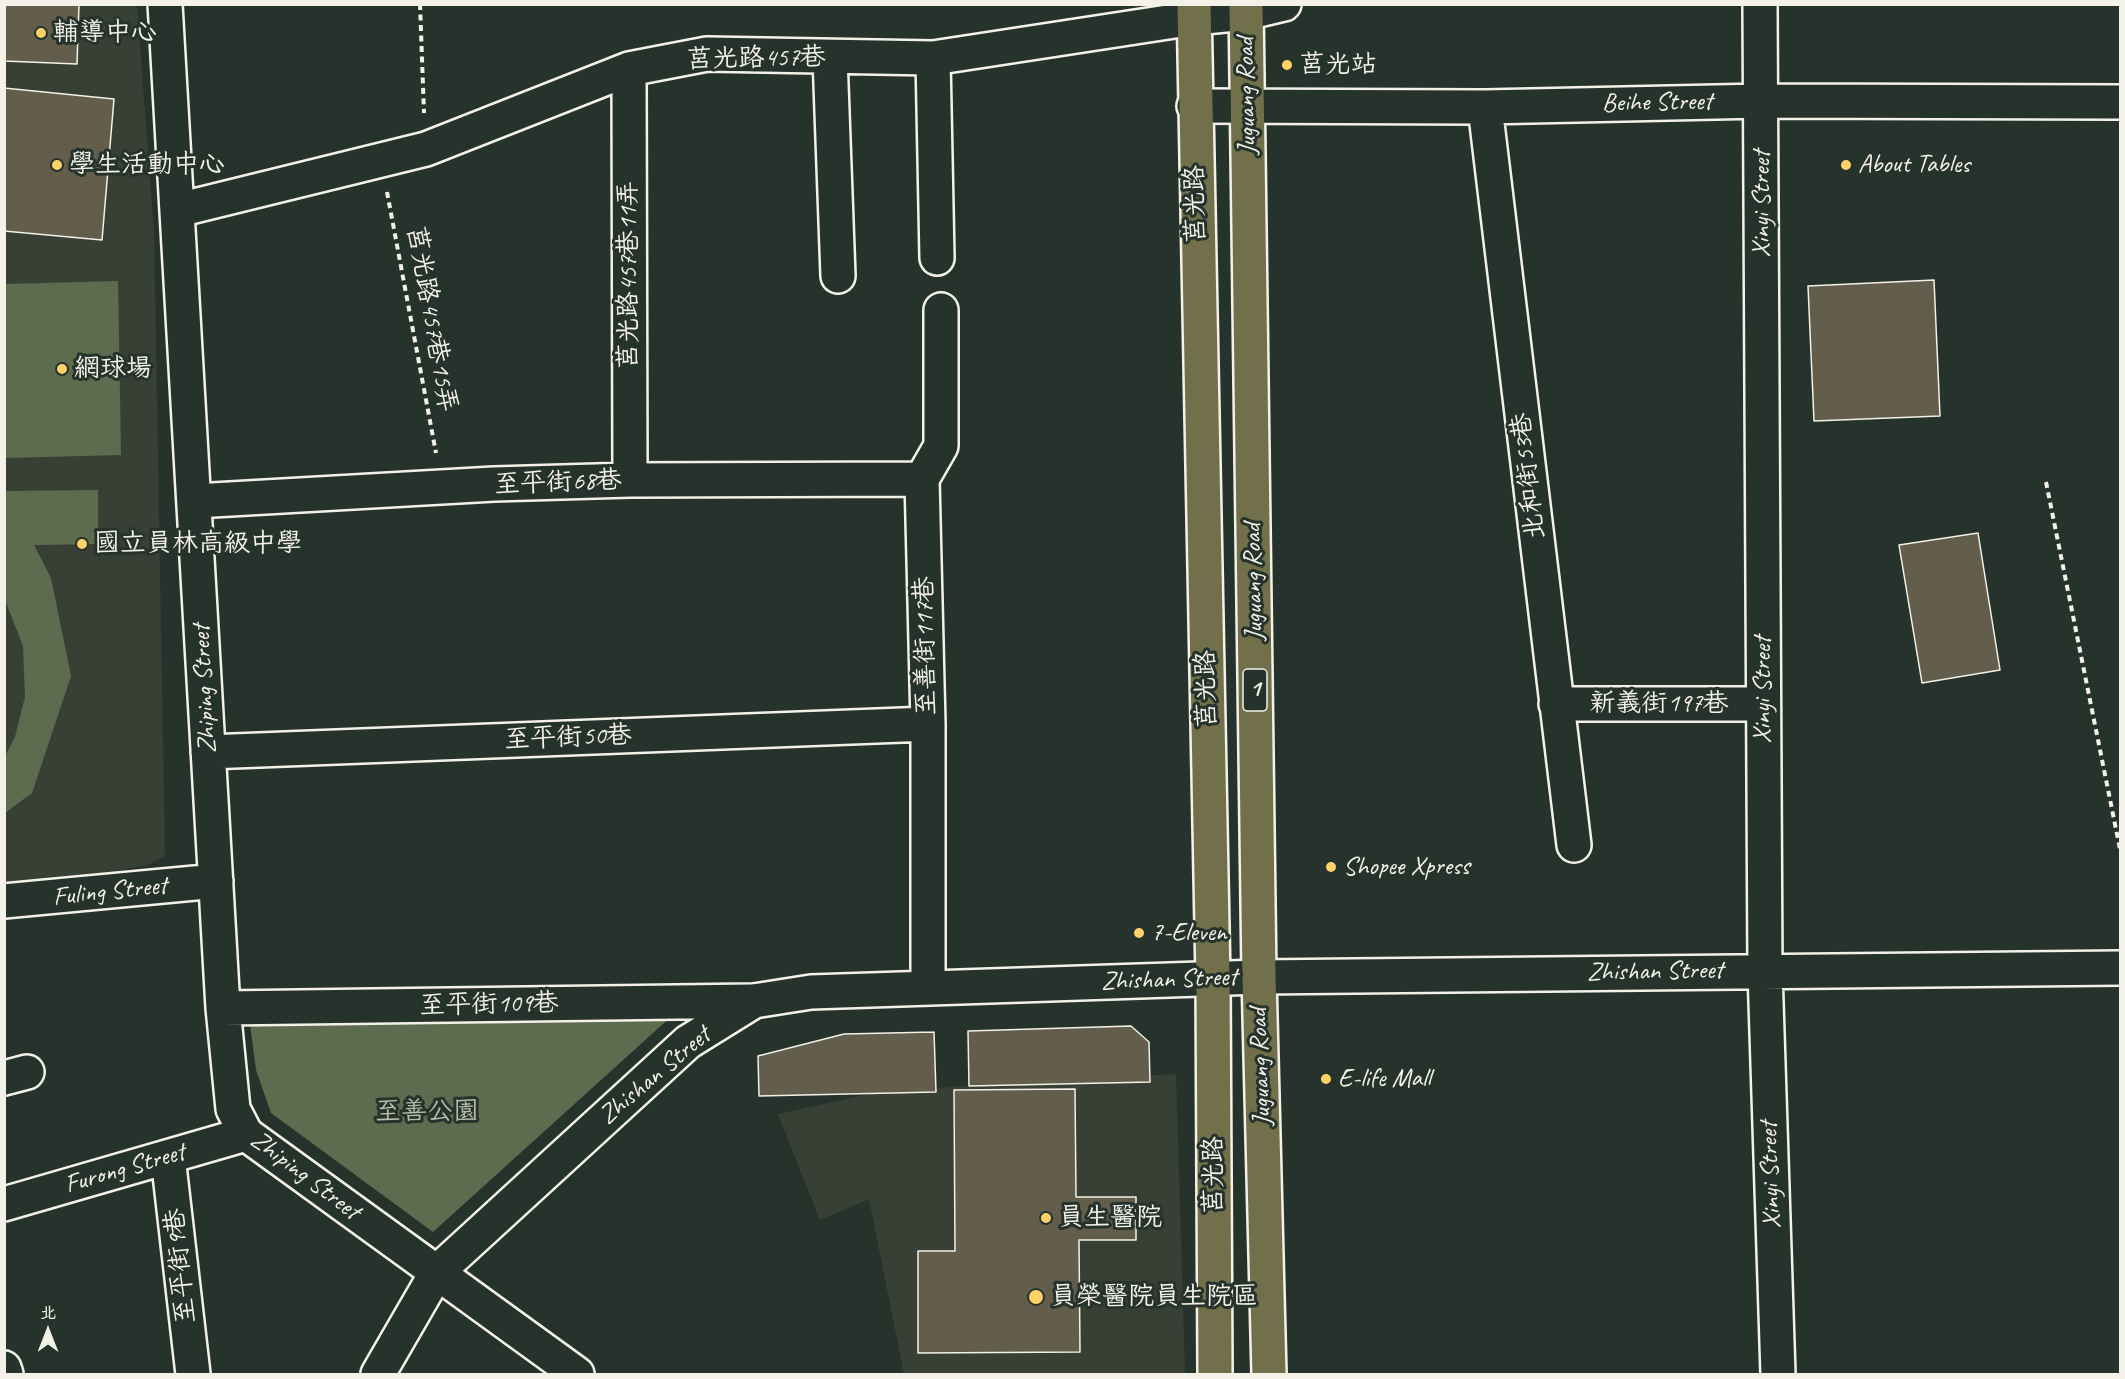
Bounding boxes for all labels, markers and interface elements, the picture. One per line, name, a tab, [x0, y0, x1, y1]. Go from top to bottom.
place label: 輔導中心	[53, 17, 157, 49]
marker: 輔導中心	[34, 26, 48, 40]
street label: Juguang Road	[1230, 37, 1264, 155]
street label: 莒光路457巷	[686, 42, 826, 76]
place label: 莒光站	[1299, 49, 1377, 81]
marker: 莒光站	[1280, 58, 1294, 72]
street label: Beihe Street	[1602, 86, 1712, 120]
place label: 學生活動中心	[69, 149, 225, 181]
place label: About Tables	[1858, 149, 1970, 181]
street label: Xinyi Street	[1746, 150, 1778, 258]
marker: 學生活動中心	[50, 158, 64, 172]
marker: About Tables	[1839, 158, 1853, 172]
street label: 莒光路	[1180, 165, 1212, 243]
street label: 莒光路457巷11弄	[613, 181, 645, 369]
street label: 莒光路457巷15弄	[399, 223, 463, 415]
place label: 網球場	[74, 353, 152, 385]
marker: 網球場	[55, 362, 69, 376]
street label: 北和街53巷	[1506, 411, 1552, 541]
street label: 至平街68巷	[494, 465, 622, 501]
street label: Juguang Road	[1237, 523, 1271, 641]
place label: 國立員林高級中學	[94, 528, 302, 560]
marker: 國立員林高級中學	[75, 537, 89, 551]
street label: 至善街117巷	[909, 576, 943, 716]
street label: Zhiping Street	[186, 624, 224, 754]
street label: Xinyi Street	[1747, 636, 1779, 744]
street label: 莒光路	[1191, 650, 1223, 728]
road number: 1	[1243, 669, 1267, 711]
street label: 新義街197巷	[1589, 688, 1729, 720]
street label: 至平街50巷	[504, 720, 632, 756]
place label: Shopee Xpress	[1343, 851, 1470, 883]
marker: Shopee Xpress	[1324, 860, 1338, 874]
street label: Fuling Street	[51, 870, 169, 914]
place label: 7-Eleven	[1151, 917, 1227, 949]
marker: 7-Eleven	[1132, 926, 1146, 940]
street label: Zhishan Street	[1587, 955, 1723, 989]
street label: Zhishan Street	[1100, 962, 1238, 998]
street label: 至平街109巷	[419, 988, 559, 1022]
street label: Juguang Road	[1243, 1008, 1279, 1126]
street label: Zhishan Street	[593, 1020, 717, 1132]
place label: E-life Mall	[1338, 1063, 1431, 1095]
marker: E-life Mall	[1319, 1072, 1333, 1086]
park label: 至善公園	[375, 1096, 479, 1128]
street label: Xinyi Street	[1754, 1121, 1788, 1229]
street label: Zhiping Street	[244, 1125, 366, 1227]
street label: 莒光路	[1198, 1136, 1230, 1214]
street label: Furong Street	[61, 1137, 189, 1201]
place label: 員生醫院	[1058, 1202, 1162, 1234]
street label: 至平街9巷	[159, 1207, 203, 1325]
marker: 員生醫院	[1039, 1211, 1053, 1225]
place label: 員榮醫院員生院區	[1050, 1281, 1258, 1313]
marker: 員榮醫院員生院區	[1027, 1288, 1045, 1306]
north arrow	[18, 1301, 78, 1361]
text: 北	[40, 1303, 56, 1323]

